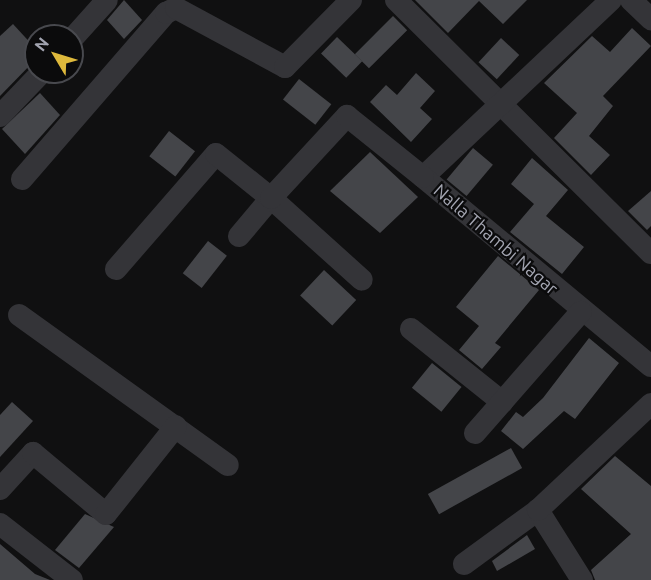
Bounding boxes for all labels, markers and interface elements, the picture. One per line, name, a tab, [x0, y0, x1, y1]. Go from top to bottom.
north arrow	[24, 24, 84, 84]
text: N	[31, 34, 52, 54]
street label: Nalla Thambi Nagar	[429, 179, 563, 299]

